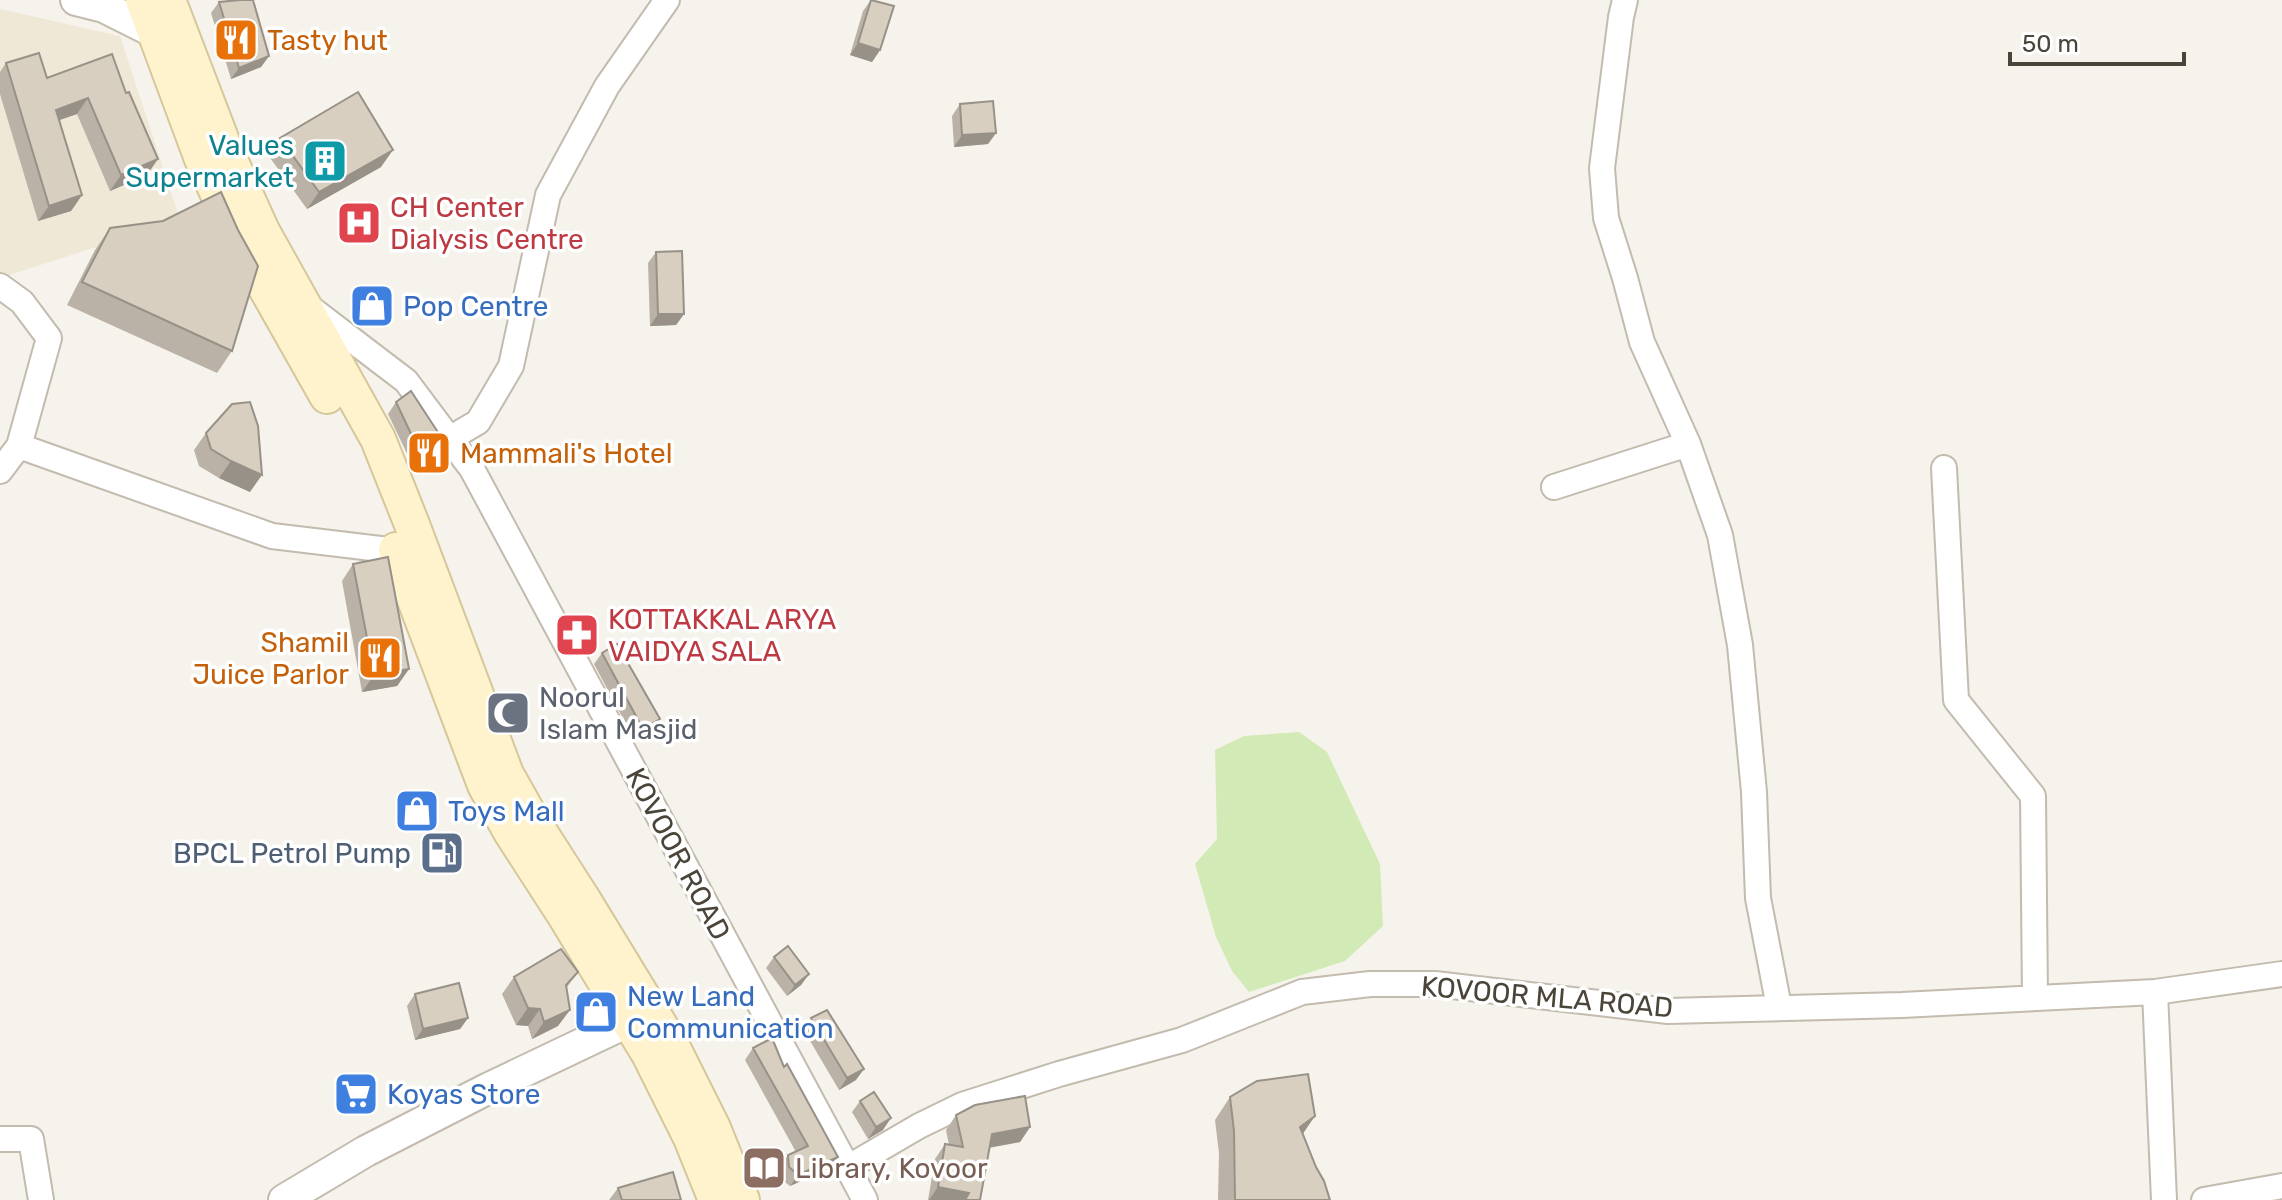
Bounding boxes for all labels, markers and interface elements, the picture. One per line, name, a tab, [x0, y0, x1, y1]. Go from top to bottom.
restaurant icon: Tasty hut	[212, 16, 260, 64]
scale bar	[2010, 16, 2184, 66]
place label: Tasty hut	[267, 24, 388, 57]
text: 50 m	[2022, 30, 2079, 58]
place label: Values Supermarket	[125, 129, 294, 194]
building icon: Values Supermarket	[301, 137, 349, 185]
place label: CH Center Dialysis Centre	[390, 191, 584, 256]
hospital icon: CH Center Dialysis Centre	[335, 199, 383, 247]
shop icon: Pop Centre	[348, 282, 396, 330]
place label: Pop Centre	[403, 290, 549, 323]
restaurant icon: Mammali's Hotel	[405, 429, 453, 477]
place label: Mammali's Hotel	[460, 437, 673, 470]
place label: KOTTAKKAL ARYA VAIDYA SALA	[608, 603, 837, 668]
pharmacy icon: KOTTAKKAL ARYA VAIDYA SALA	[553, 611, 601, 659]
place label: Shamil Juice Parlor	[192, 626, 349, 691]
restaurant icon: Shamil Juice Parlor	[356, 634, 404, 682]
place label: Noorul Islam Masjid	[539, 681, 697, 746]
mosque icon: Noorul Islam Masjid	[484, 689, 532, 737]
street label: KOVOOR ROAD	[619, 762, 737, 946]
shop icon: Toys Mall	[393, 787, 441, 835]
place label: Toys Mall	[448, 795, 565, 828]
fuel station icon: BPCL Petrol Pump	[418, 829, 466, 877]
place label: BPCL Petrol Pump	[173, 837, 411, 870]
street label: KOVOOR MLA ROAD	[1420, 970, 1674, 1024]
place label: New Land Communication	[627, 980, 834, 1045]
shop icon: New Land Communication	[572, 988, 620, 1036]
supermarket icon: Koyas Store	[332, 1070, 380, 1118]
place label: Koyas Store	[387, 1078, 541, 1111]
library icon: Library, Kovoor	[740, 1144, 788, 1192]
place label: Library, Kovoor	[795, 1152, 988, 1185]

